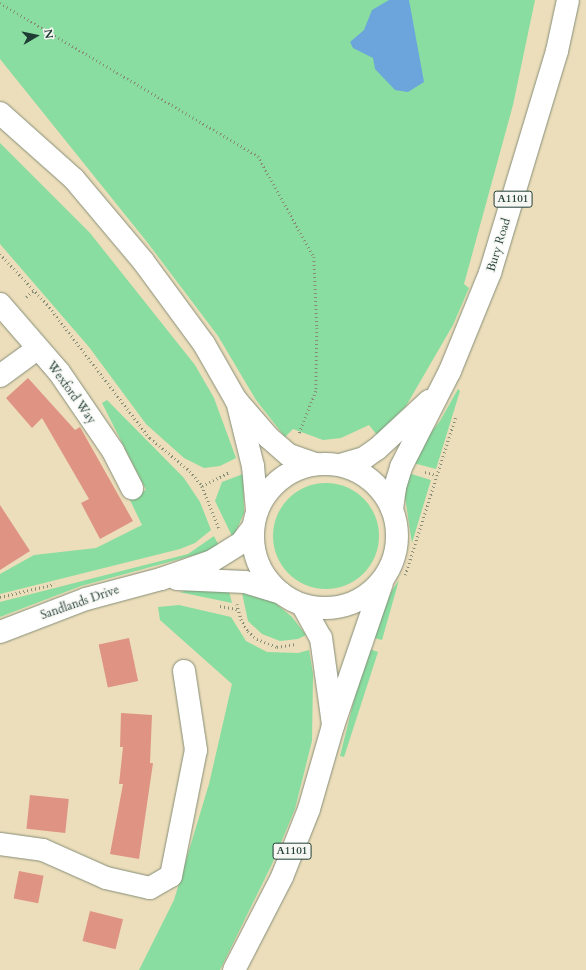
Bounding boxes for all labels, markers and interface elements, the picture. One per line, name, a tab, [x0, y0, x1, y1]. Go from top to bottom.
north arrow	[16, 16, 56, 56]
text: N	[40, 28, 56, 40]
road number: A1101	[493, 190, 533, 208]
street label: Bury Road	[484, 217, 514, 273]
street label: Wexford Way	[44, 359, 98, 427]
street label: Sandlands Drive	[39, 583, 121, 623]
road number: A1101	[272, 842, 312, 860]

